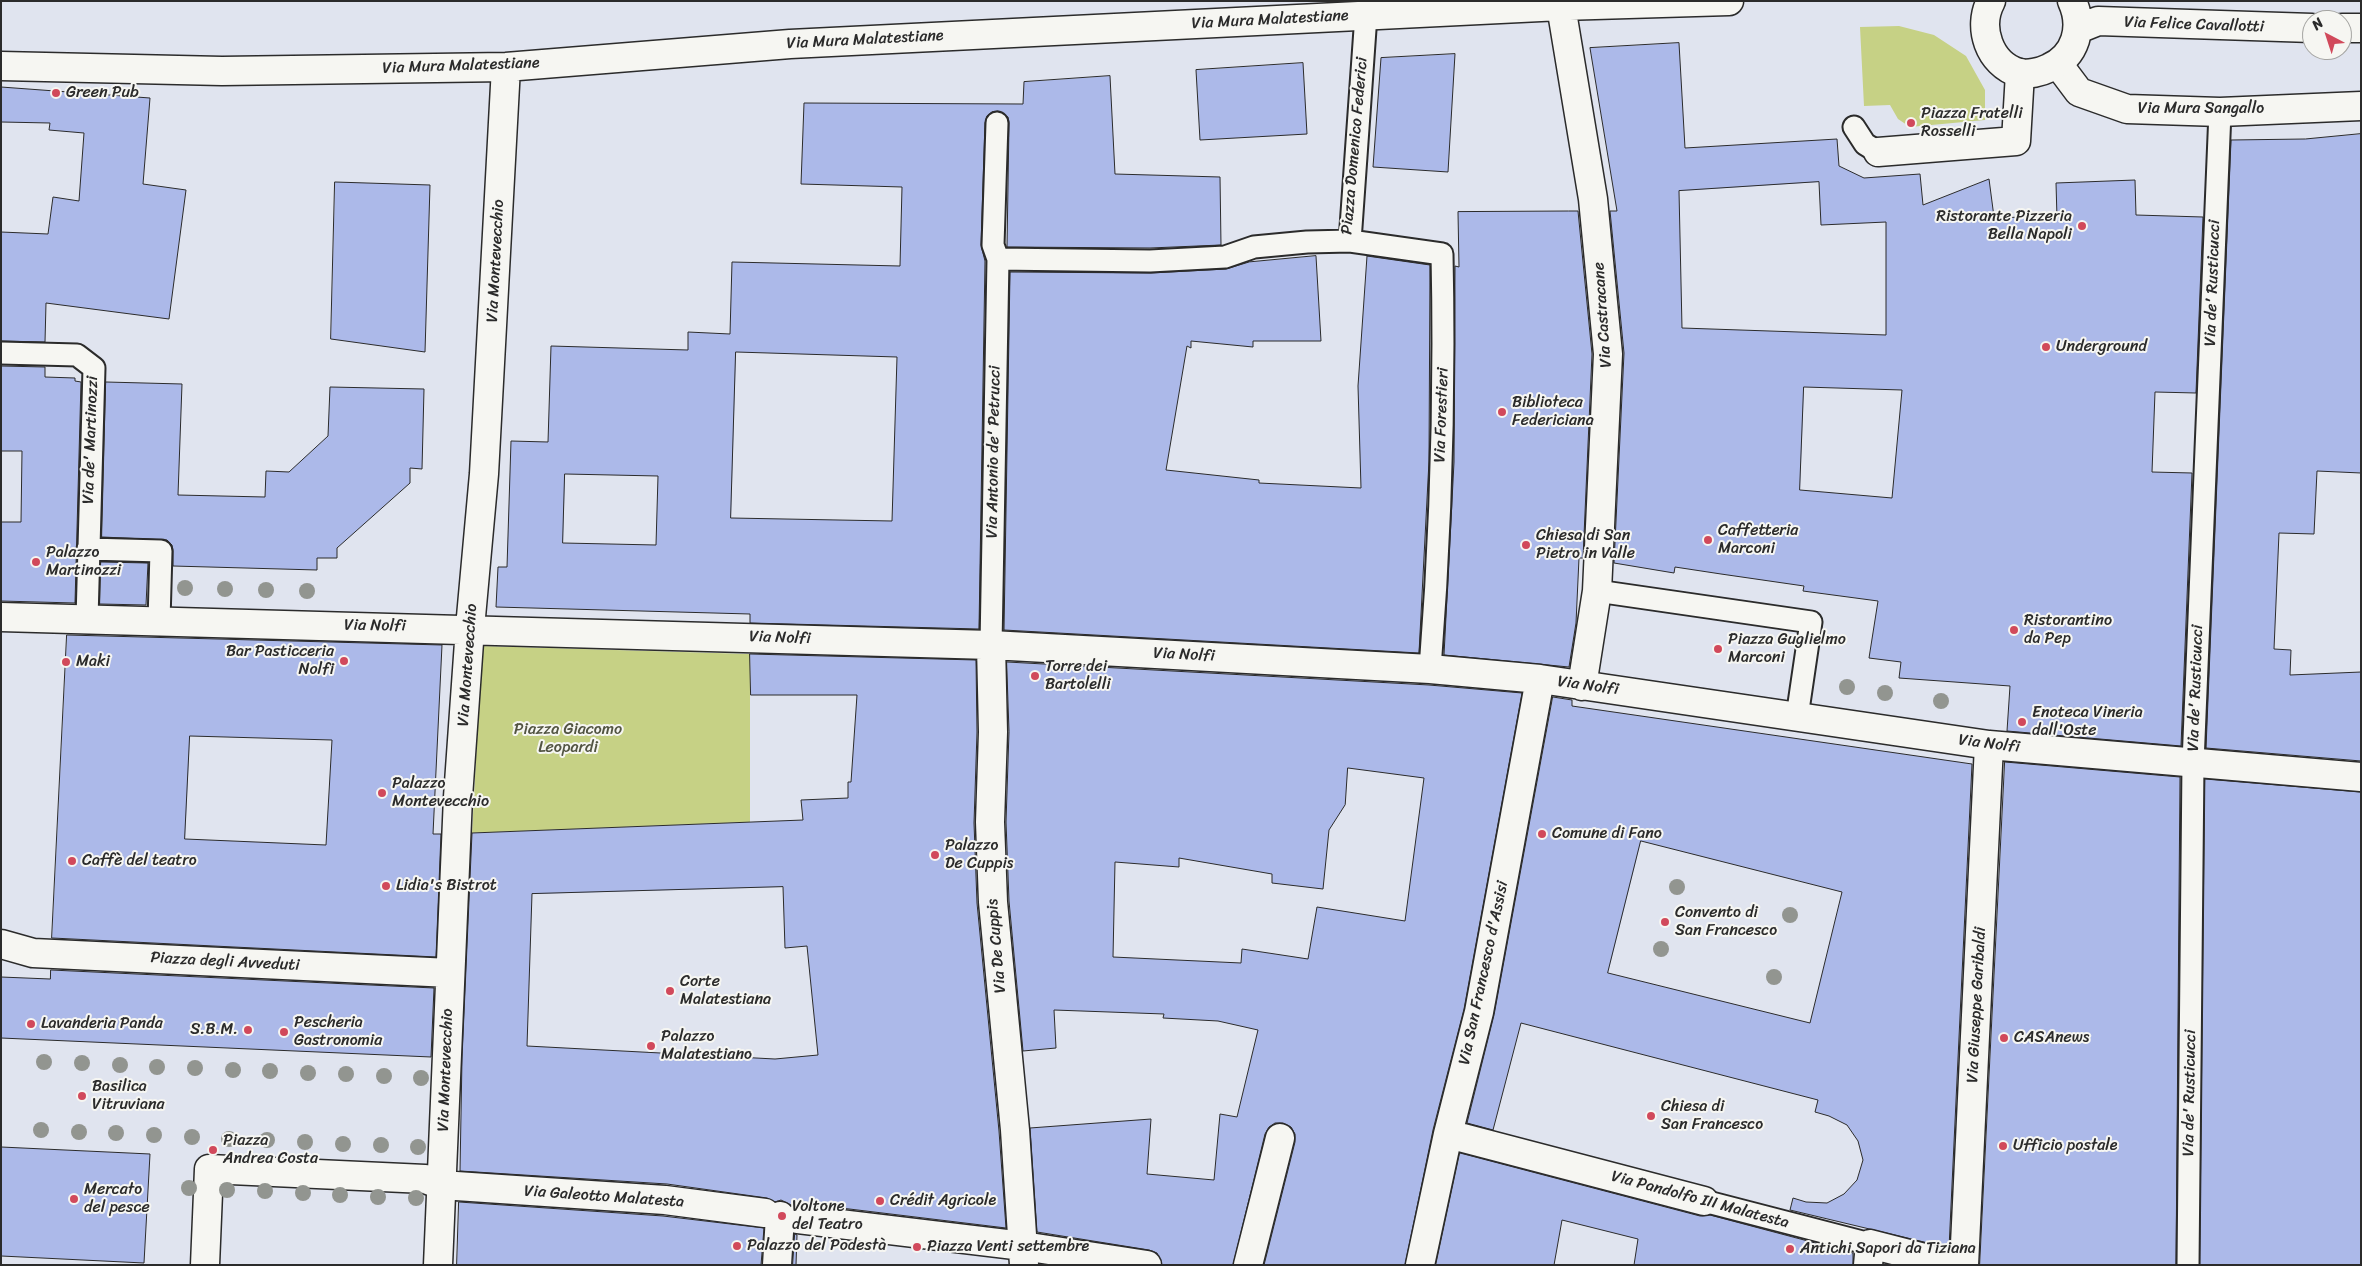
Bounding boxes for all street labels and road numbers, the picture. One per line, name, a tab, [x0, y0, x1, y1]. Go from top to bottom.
street label: Via Mura Malatestiane	[1191, 6, 1349, 34]
street label: Via Felice Cavallotti	[2124, 13, 2264, 37]
street label: Via Mura Malatestiane	[786, 26, 944, 54]
street label: Via Mura Malatestiane	[382, 54, 540, 78]
street label: Piazza Domenico Federici	[1338, 56, 1372, 236]
street label: Via Mura Sangallo	[2138, 99, 2264, 119]
street label: Via Montevecchio	[483, 199, 509, 323]
street label: Via de' Rusticucci	[2201, 219, 2225, 347]
street label: Via Castracane	[1590, 261, 1616, 369]
street label: Via Antonio de' Petrucci	[983, 365, 1005, 539]
street label: Via Forestieri	[1431, 367, 1453, 463]
street label: Via de' Martinozzi	[79, 376, 103, 504]
street label: Via Montevecchio	[454, 603, 482, 727]
street label: Via Nolfi	[344, 616, 406, 636]
street label: Via de' Rusticucci	[2184, 624, 2208, 752]
street label: Via Nolfi	[749, 627, 811, 649]
street label: Via Nolfi	[1153, 644, 1215, 666]
street label: Via Nolfi	[1556, 672, 1620, 700]
street label: Via Nolfi	[1957, 731, 2021, 757]
street label: Via San Francesco d'Assisi	[1455, 879, 1513, 1067]
street label: Via De Cuppis	[983, 898, 1011, 994]
street label: Via Giuseppe Garibaldi	[1963, 926, 1991, 1084]
street label: Piazza degli Avveduti	[150, 949, 300, 975]
street label: Via Montevecchio	[434, 1008, 458, 1132]
street label: Via de' Rusticucci	[2179, 1029, 2201, 1157]
street label: Via Pandolfo III Malatesta	[1609, 1167, 1791, 1233]
street label: Via Galeotto Malatesta	[523, 1182, 685, 1212]

